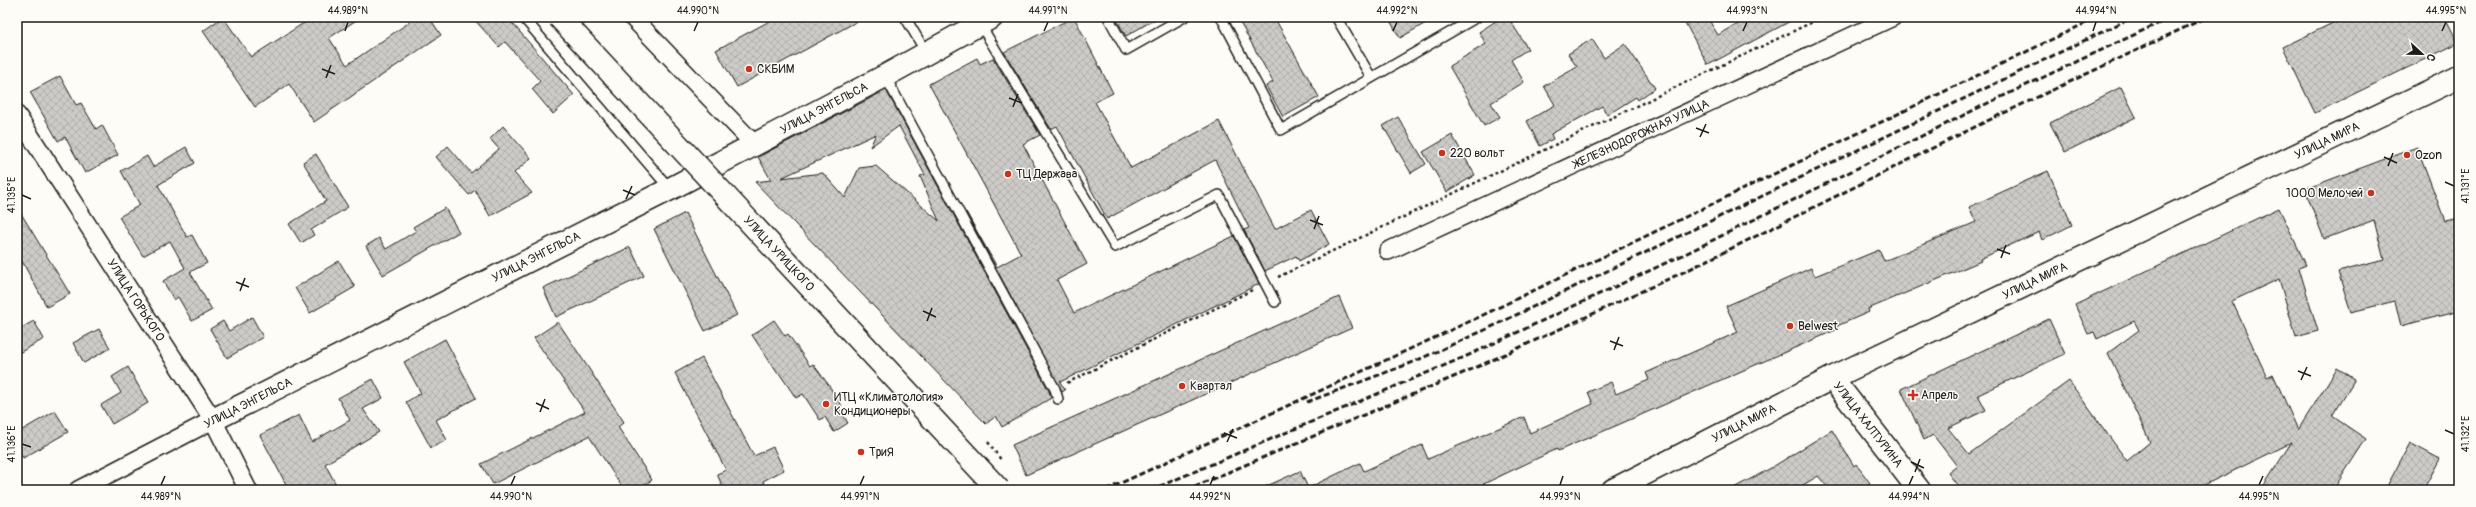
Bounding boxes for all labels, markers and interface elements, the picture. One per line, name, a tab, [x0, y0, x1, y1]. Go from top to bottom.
text: 44.989°N	[328, 5, 368, 17]
text: 44.990°N	[677, 5, 719, 17]
text: 44.991°N	[1028, 5, 1068, 17]
text: 44.992°N	[1377, 5, 1418, 17]
text: 44.993°N	[1727, 5, 1768, 17]
text: 44.994°N	[2075, 5, 2117, 17]
text: 44.995°N	[2426, 5, 2467, 17]
north arrow	[2402, 34, 2442, 74]
text: С	[2423, 52, 2438, 63]
place label: СКБИМ	[757, 62, 795, 77]
marker: СКБИМ	[744, 64, 754, 74]
street label: УЛИЦА ЭНГЕЛЬСА	[778, 79, 871, 138]
street label: ЖЕЛЕЗНОДОРОЖНАЯ УЛИЦА	[1569, 96, 1712, 173]
street label: УЛИЦА МИРА	[2292, 119, 2362, 163]
place label: 220 вольт	[1450, 146, 1504, 161]
marker: 220 вольт	[1437, 148, 1447, 158]
place label: Ozon	[2415, 148, 2442, 163]
marker: Ozon	[2402, 150, 2412, 160]
place label: ТЦ Держава	[1016, 167, 1078, 182]
marker: ТЦ Держава	[1003, 169, 1013, 179]
text: 41.131°E	[2460, 169, 2472, 203]
text: 41.135°E	[6, 177, 18, 213]
place label: 1000 Мелочей	[2286, 186, 2363, 201]
marker: 1000 Мелочей	[2366, 188, 2376, 198]
street label: УЛИЦА УРИЦКОГО	[740, 213, 818, 295]
street label: УЛИЦА ЭНГЕЛЬСА	[490, 228, 583, 286]
street label: УЛИЦА ГОРЬКОГО	[104, 256, 168, 345]
street label: УЛИЦА МИРА	[2000, 259, 2070, 303]
place label: Belwest	[1798, 319, 1838, 334]
marker: Belwest	[1785, 321, 1795, 331]
street label: УЛИЦА ЭНГЕЛЬСА	[202, 375, 295, 432]
place label: Квартал	[1190, 379, 1232, 394]
street label: УЛИЦА ХАЛТУРИНА	[1830, 379, 1906, 471]
marker: Квартал	[1177, 381, 1187, 391]
place label: Апрель	[1921, 388, 1958, 403]
place label: ИТЦ «Климатология» Кондиционеры	[834, 390, 943, 419]
marker: Апрель	[1908, 390, 1918, 400]
marker: ИТЦ «Климатология» Кондиционеры	[821, 399, 831, 409]
street label: УЛИЦА МИРА	[1709, 401, 1779, 446]
text: 41.132°E	[2460, 416, 2472, 452]
text: 41.136°E	[6, 426, 18, 462]
place label: ТриЯ	[869, 445, 894, 460]
marker: ТриЯ	[856, 447, 866, 457]
text: 44.989°N	[141, 491, 181, 503]
text: 44.990°N	[490, 491, 532, 503]
text: 44.991°N	[840, 491, 880, 503]
text: 44.992°N	[1190, 491, 1231, 503]
text: 44.993°N	[1540, 491, 1581, 503]
text: 44.994°N	[1888, 491, 1930, 503]
text: 44.995°N	[2239, 491, 2280, 503]

